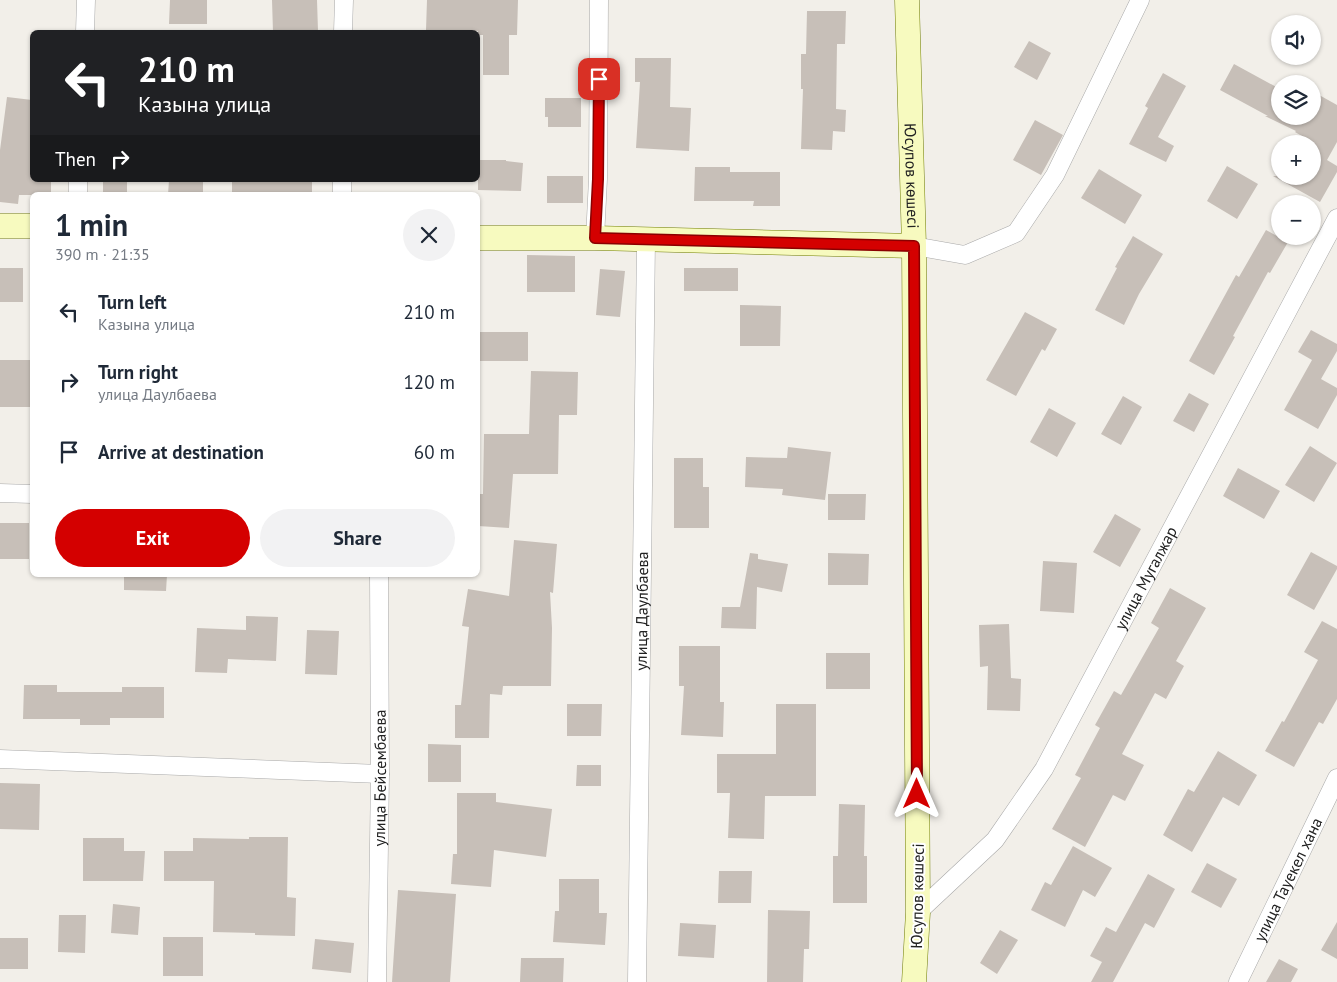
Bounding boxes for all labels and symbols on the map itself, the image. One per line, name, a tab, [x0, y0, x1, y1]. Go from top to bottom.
pin	[578, 58, 620, 100]
street label: Юсупов көшесі	[901, 123, 924, 229]
street label: улица Мугалжар	[1110, 523, 1181, 633]
street label: улица Даулбаева	[631, 551, 652, 671]
street label: улица Бейсембаева	[369, 710, 390, 846]
position arrow	[890, 767, 942, 819]
street label: улица Тауекел хана	[1249, 814, 1326, 945]
street label: Юсупов көшесі	[906, 843, 928, 949]

